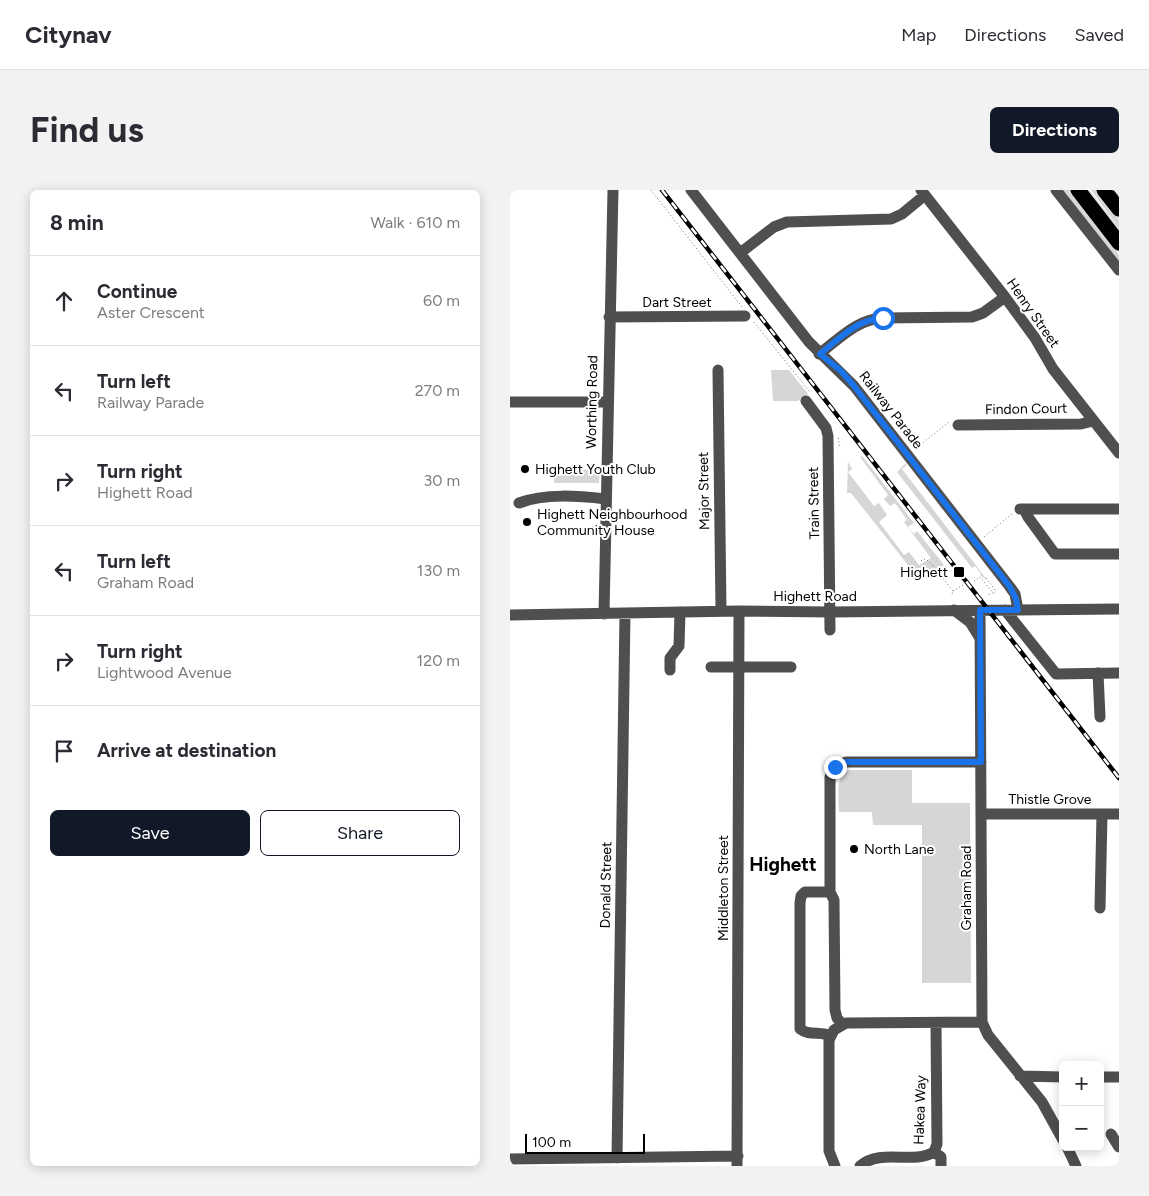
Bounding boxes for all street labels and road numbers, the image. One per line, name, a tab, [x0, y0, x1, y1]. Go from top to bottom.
street label: Henry Street	[1003, 275, 1063, 351]
street label: Dart Street	[642, 294, 712, 311]
street label: Worthing Road	[583, 355, 601, 449]
street label: Railway Parade	[855, 368, 927, 452]
street label: Findon Court	[985, 400, 1067, 418]
street label: Major Street	[695, 452, 713, 530]
street label: Train Street	[805, 467, 823, 539]
street label: Highett Road	[773, 588, 857, 605]
street label: Thistle Grove	[1009, 791, 1092, 808]
street label: Middleton Street	[715, 835, 732, 941]
street label: Donald Street	[597, 842, 615, 928]
street label: Graham Road	[958, 845, 975, 931]
street label: Hakea Way	[910, 1074, 930, 1145]

